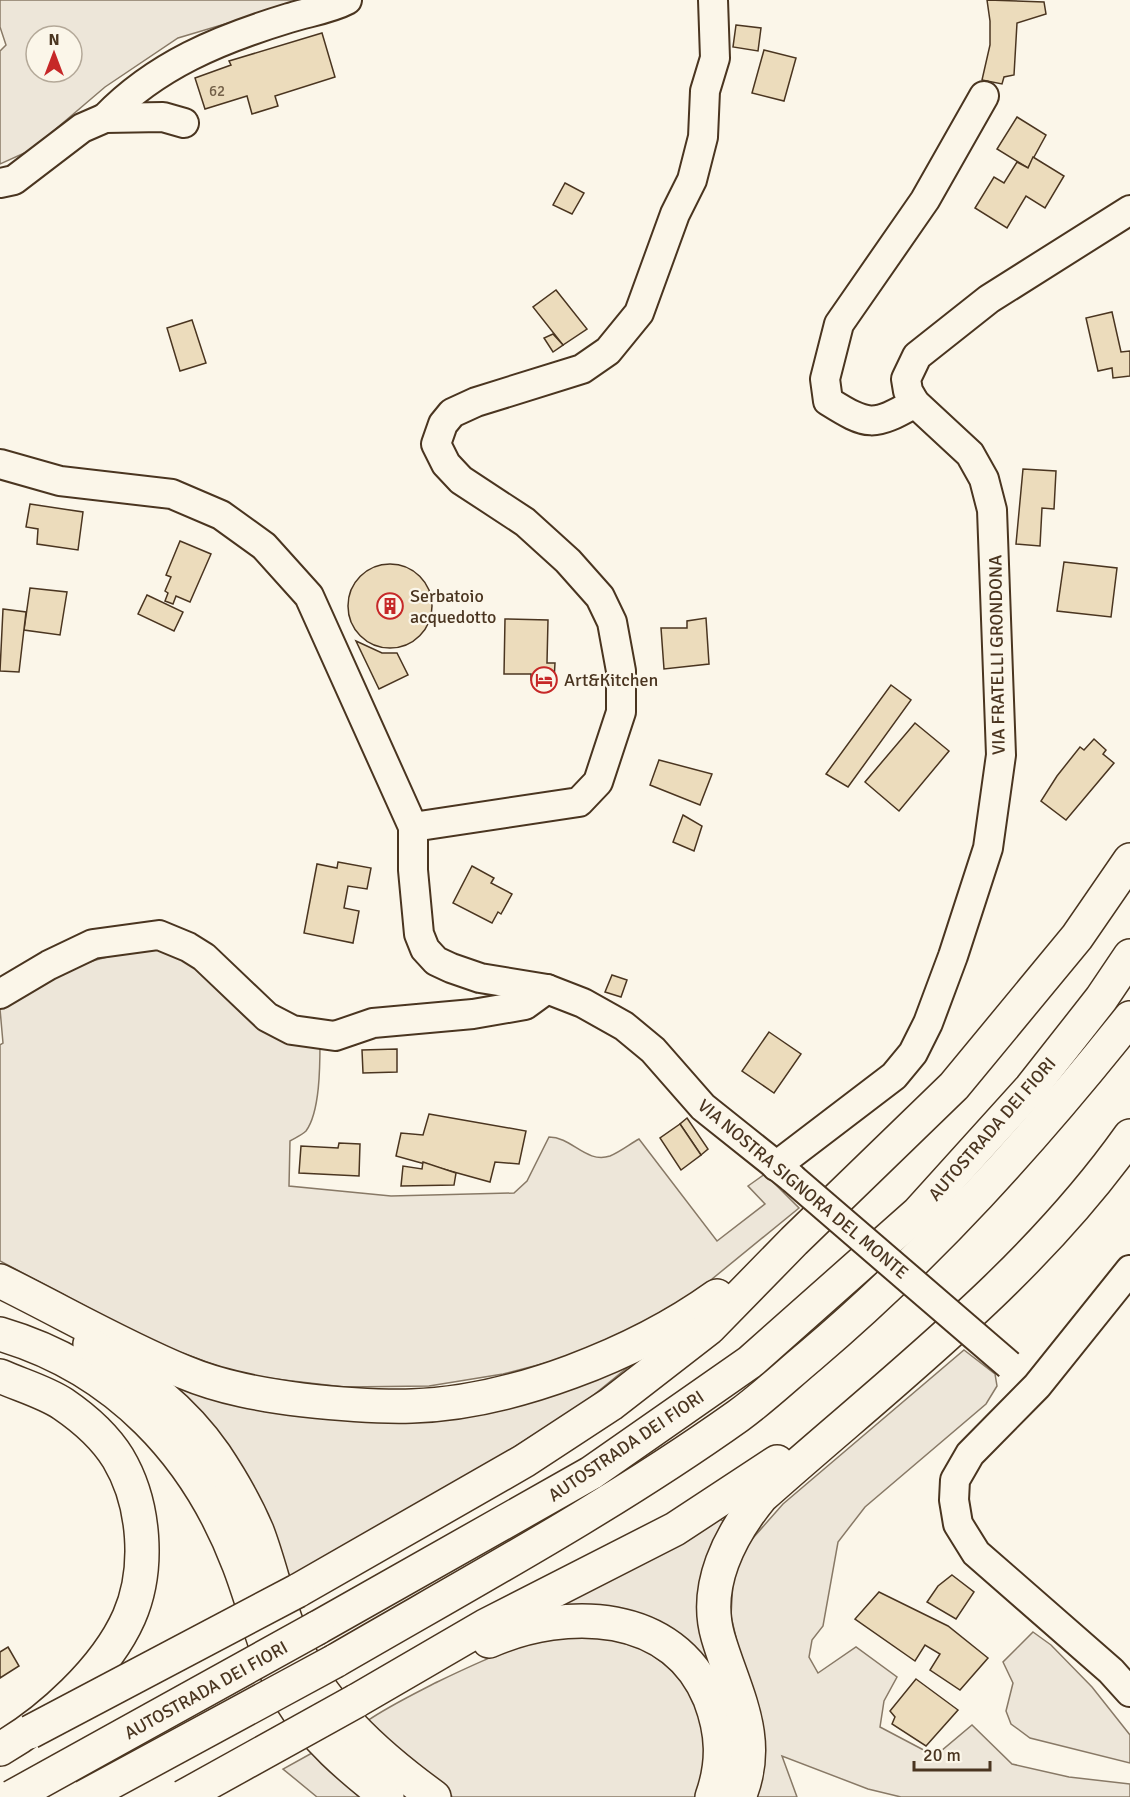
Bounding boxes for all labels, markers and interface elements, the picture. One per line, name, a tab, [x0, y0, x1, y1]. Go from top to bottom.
north arrow	[24, 24, 84, 84]
text: N	[48, 30, 60, 50]
house number: 62	[209, 82, 225, 100]
street label: VIA FRATELLI GRONDONA	[984, 555, 1010, 755]
place label: Serbatoio acquedotto	[410, 585, 496, 628]
building icon: Serbatoio acquedotto	[375, 591, 405, 621]
hotel icon: Art&Kitchen	[529, 665, 559, 695]
place label: Art&Kitchen	[564, 669, 658, 691]
street label: AUTOSTRADA DEI FIORI	[924, 1053, 1060, 1205]
street label: VIA NOSTRA SIGNORA DEL MONTE	[693, 1094, 913, 1284]
street label: AUTOSTRADA DEI FIORI	[544, 1386, 708, 1506]
street label: AUTOSTRADA DEI FIORI	[121, 1636, 291, 1744]
scale bar	[914, 1734, 990, 1772]
text: 20 m	[923, 1744, 961, 1766]

